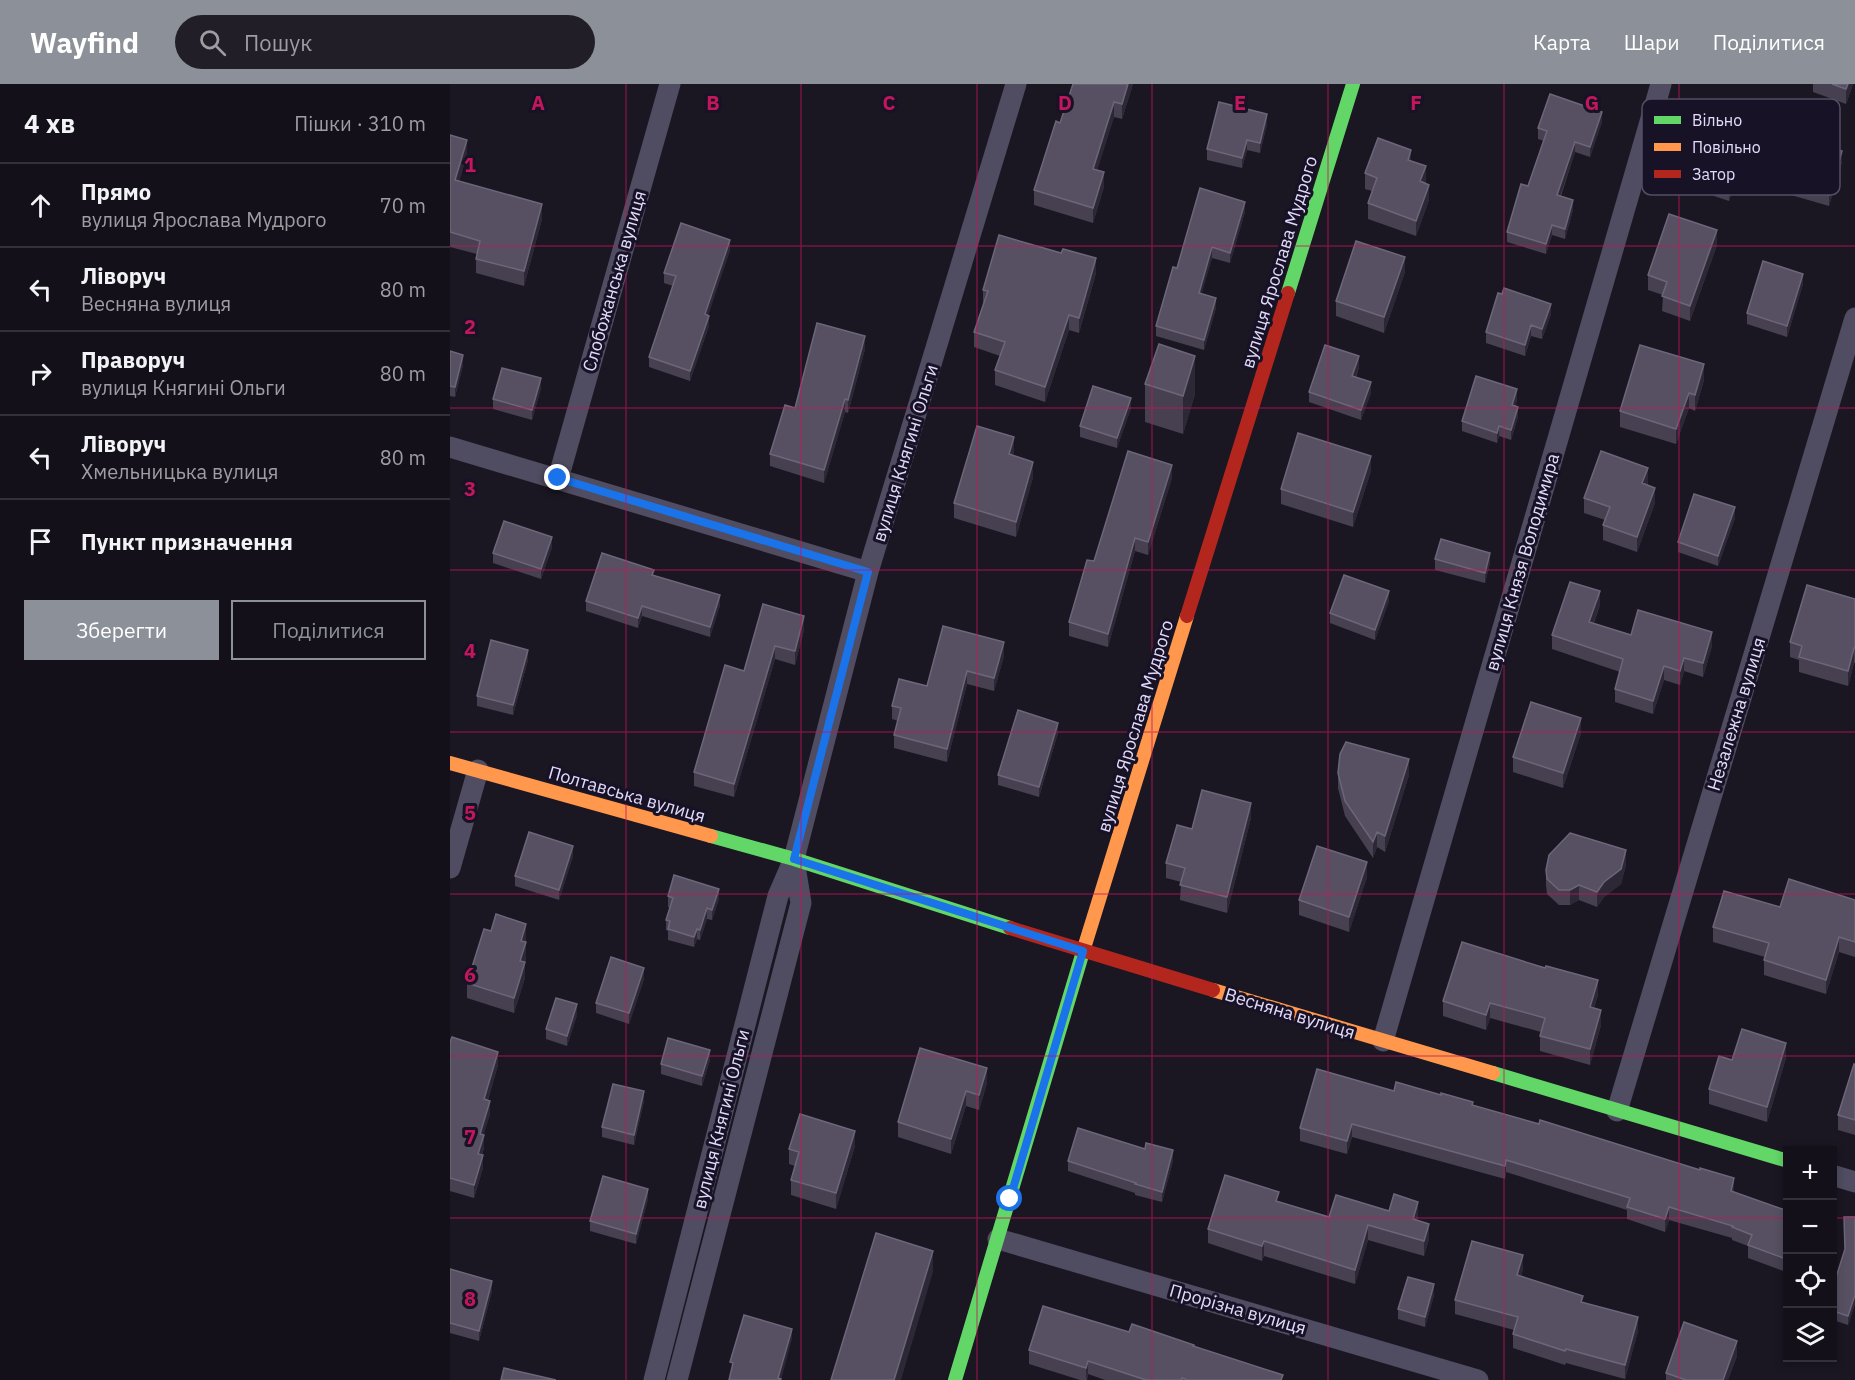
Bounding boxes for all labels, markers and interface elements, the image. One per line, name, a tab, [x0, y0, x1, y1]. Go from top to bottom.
search box	[175, 15, 595, 69]
text: Wayfind	[30, 24, 139, 61]
icon: search	[196, 26, 229, 59]
text: Пошук	[244, 28, 312, 57]
text: Карта	[1533, 28, 1591, 56]
text: Шари	[1624, 28, 1680, 56]
text: Поділитися	[1713, 28, 1825, 56]
text: A	[531, 89, 545, 116]
text: B	[706, 89, 720, 116]
text: C	[882, 89, 896, 116]
text: D	[1058, 89, 1072, 116]
text: E	[1234, 89, 1246, 116]
text: F	[1410, 89, 1422, 116]
text: G	[1585, 89, 1599, 116]
legend	[1642, 99, 1840, 195]
text: 4 хв	[24, 106, 75, 140]
text: Пішки · 310 m	[294, 110, 426, 137]
text: Вільно	[1692, 110, 1742, 130]
text: Повільно	[1692, 137, 1761, 157]
text: 1	[464, 151, 476, 178]
street label: вулиця Ярослава Мудрого	[1236, 153, 1322, 371]
text: Затор	[1692, 164, 1735, 184]
text: Прямо	[81, 177, 151, 206]
street label: Слобожанська вулиця	[577, 188, 651, 374]
icon: ahead	[24, 189, 57, 222]
text: 70 m	[380, 192, 426, 219]
text: вулиця Ярослава Мудрого	[81, 206, 326, 233]
text: Ліворуч	[81, 261, 166, 290]
icon: left	[24, 273, 57, 306]
text: 80 m	[380, 276, 426, 303]
text: Весняна вулиця	[81, 290, 231, 317]
text: 2	[464, 313, 476, 340]
text: Праворуч	[81, 345, 185, 374]
icon: right	[24, 357, 57, 390]
text: 80 m	[380, 360, 426, 387]
street label: вулиця Княгині Ольги	[867, 362, 943, 544]
text: вулиця Княгині Ольги	[81, 374, 286, 401]
text: Ліворуч	[81, 429, 166, 458]
icon: left	[24, 441, 57, 474]
text: 80 m	[380, 444, 426, 471]
street label: вулиця Князя Володимира	[1480, 450, 1564, 673]
text: Хмельницька вулиця	[81, 458, 278, 485]
route end	[544, 464, 570, 490]
text: 3	[464, 475, 476, 502]
icon: arrive	[24, 525, 57, 558]
text: Пункт призначення	[81, 527, 293, 556]
button: Зберегти	[24, 600, 219, 660]
button: Поділитися	[231, 600, 426, 660]
street label: вулиця Ярослава Мудрого	[1092, 617, 1178, 835]
street label: Незалежна вулиця	[1702, 635, 1770, 793]
text: 4	[464, 637, 476, 664]
street label: Полтавська вулиця	[546, 761, 708, 827]
text: 5	[464, 799, 476, 826]
text: 6	[464, 961, 476, 988]
street label: Весняна вулиця	[1222, 982, 1358, 1044]
street label: вулиця Княгині Ольги	[688, 1027, 754, 1211]
text: 7	[464, 1123, 476, 1150]
map controls	[1783, 1146, 1837, 1362]
button: +	[1783, 1146, 1837, 1200]
route start	[996, 1185, 1022, 1211]
button: −	[1783, 1200, 1837, 1254]
button: locate	[1783, 1254, 1837, 1308]
street label: Прорізна вулиця	[1167, 1278, 1309, 1340]
text: 8	[464, 1285, 476, 1312]
button: layers	[1783, 1308, 1837, 1362]

